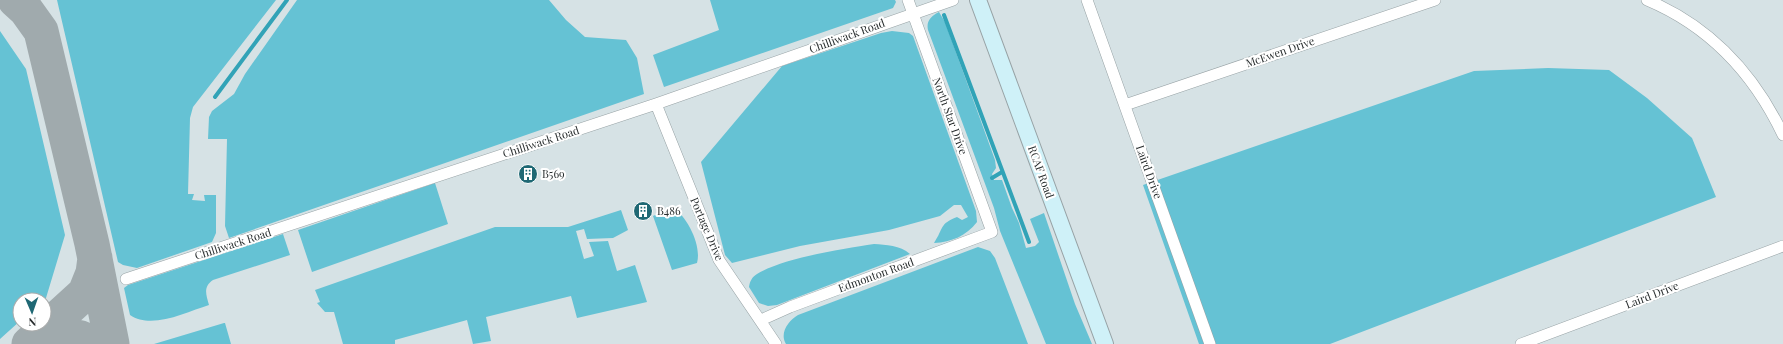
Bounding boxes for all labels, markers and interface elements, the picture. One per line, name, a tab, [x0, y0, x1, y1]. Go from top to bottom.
street label: Chilliwack Road	[807, 15, 887, 56]
street label: McEwen Drive	[1244, 33, 1317, 70]
street label: North Star Drive	[930, 75, 972, 157]
street label: Chilliwack Road	[501, 122, 582, 161]
street label: RCAF Road	[1025, 143, 1058, 201]
street label: Laird Drive	[1133, 143, 1166, 201]
building icon: B569	[517, 163, 539, 185]
place label: B569	[542, 166, 565, 181]
street label: Portage Drive	[687, 195, 728, 263]
building icon: B486	[632, 200, 654, 222]
place label: B486	[657, 203, 681, 218]
street label: Chilliwack Road	[193, 224, 274, 263]
street label: Edmonton Road	[836, 254, 916, 295]
street label: Laird Drive	[1623, 277, 1681, 312]
north arrow	[12, 292, 52, 332]
text: N	[28, 315, 37, 330]

